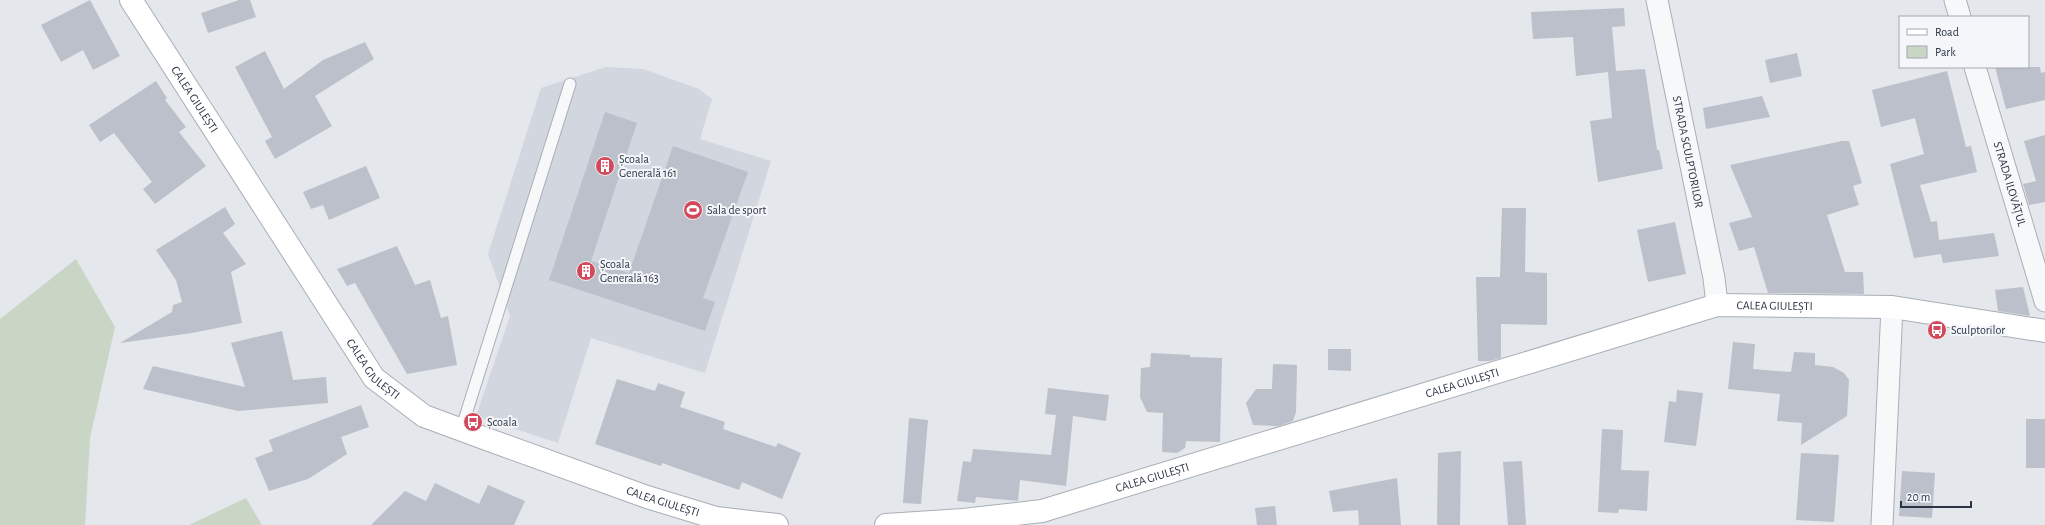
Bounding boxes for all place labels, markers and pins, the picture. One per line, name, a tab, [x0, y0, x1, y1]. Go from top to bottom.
place label: Școala Generală 161	[619, 153, 677, 179]
building icon: Școala Generală 161	[594, 155, 616, 177]
sports icon: Sala de sport	[682, 199, 704, 221]
place label: Sala de sport	[707, 204, 766, 216]
place label: Școala Generală 163	[600, 258, 659, 284]
building icon: Școala Generală 163	[575, 260, 597, 282]
bus stop icon: Sculptorilor	[1926, 319, 1948, 341]
place label: Sculptorilor	[1951, 324, 2005, 336]
bus stop icon: Școala	[462, 411, 484, 433]
place label: Școala	[487, 416, 517, 430]

